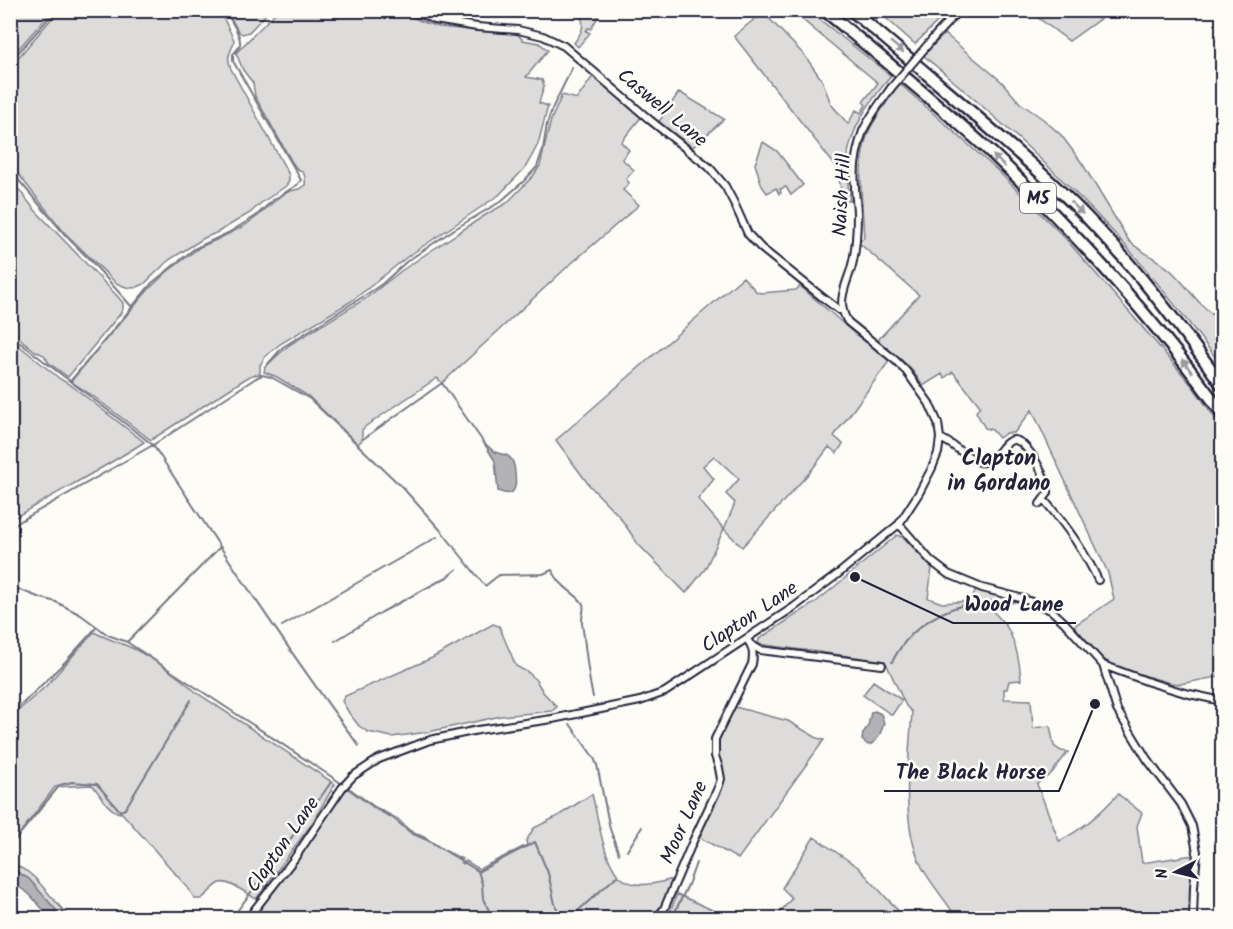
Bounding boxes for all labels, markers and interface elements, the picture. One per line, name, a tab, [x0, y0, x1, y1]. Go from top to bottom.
one-way arrow	[889, 41, 905, 54]
street label: Caswell Lane	[609, 61, 714, 156]
street label: Naish Hill	[825, 153, 861, 237]
one-way arrow	[993, 154, 1007, 168]
road number: M5	[1020, 183, 1056, 213]
one-way arrow	[1070, 201, 1084, 215]
one-way arrow	[1181, 358, 1194, 374]
district label: Clapton in Gordano	[948, 442, 1050, 502]
street label: Clapton Lane	[695, 573, 805, 662]
callout: Wood Lane	[953, 584, 1076, 623]
text: Wood Lane	[964, 589, 1064, 622]
callout: The Black Horse	[884, 752, 1059, 791]
text: The Black Horse	[896, 757, 1046, 790]
street label: Moor Lane	[652, 776, 717, 870]
street label: Clapton Lane	[239, 790, 329, 900]
north arrow	[1146, 842, 1206, 902]
text: N	[1150, 867, 1176, 880]

